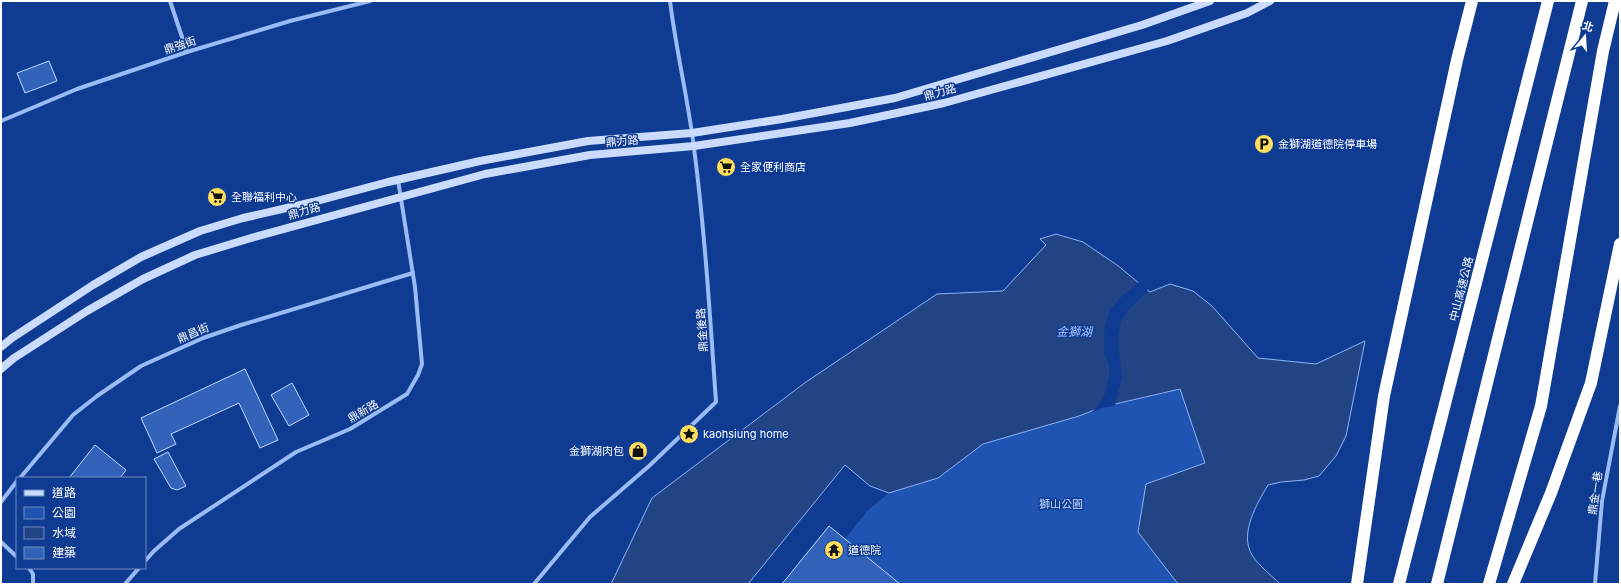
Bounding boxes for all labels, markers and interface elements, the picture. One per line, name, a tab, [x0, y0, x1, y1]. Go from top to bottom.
north arrow	[1565, 16, 1605, 56]
text: 北	[1581, 18, 1595, 35]
street label: 鼎強街	[162, 33, 198, 57]
street label: 鼎力路	[922, 81, 958, 103]
street label: 鼎力路	[605, 133, 639, 149]
parking icon: 金獅湖道德院停車場	[1253, 133, 1275, 155]
place label: 金獅湖道德院停車場	[1278, 137, 1377, 151]
supermarket icon: 全家便利商店	[715, 156, 737, 178]
place label: 全家便利商店	[740, 160, 806, 174]
supermarket icon: 全聯福利中心	[206, 186, 228, 208]
place label: 全聯福利中心	[231, 190, 297, 204]
street label: 鼎力路	[286, 200, 322, 222]
street label: 中山高速公路	[1446, 255, 1476, 323]
street label: 鼎金後路	[693, 308, 711, 352]
street label: 鼎昌街	[175, 320, 211, 346]
water label: 金獅湖	[1056, 324, 1094, 339]
street label: 鼎新路	[345, 397, 381, 425]
place icon: kaohsiung home	[678, 423, 700, 445]
place label: kaohsiung home	[703, 427, 789, 441]
shop icon: 金獅湖肉包	[627, 440, 649, 462]
place label: 金獅湖肉包	[569, 444, 624, 458]
street label: 鼎金一巷	[1585, 470, 1605, 516]
legend	[16, 477, 146, 569]
text: 道路	[52, 485, 76, 500]
park label: 獅山公園	[1039, 497, 1083, 511]
text: 公園	[52, 505, 76, 520]
text: 水域	[52, 525, 76, 540]
temple icon: 道德院	[823, 539, 845, 561]
place label: 道德院	[848, 543, 881, 557]
text: 建築	[52, 545, 76, 560]

